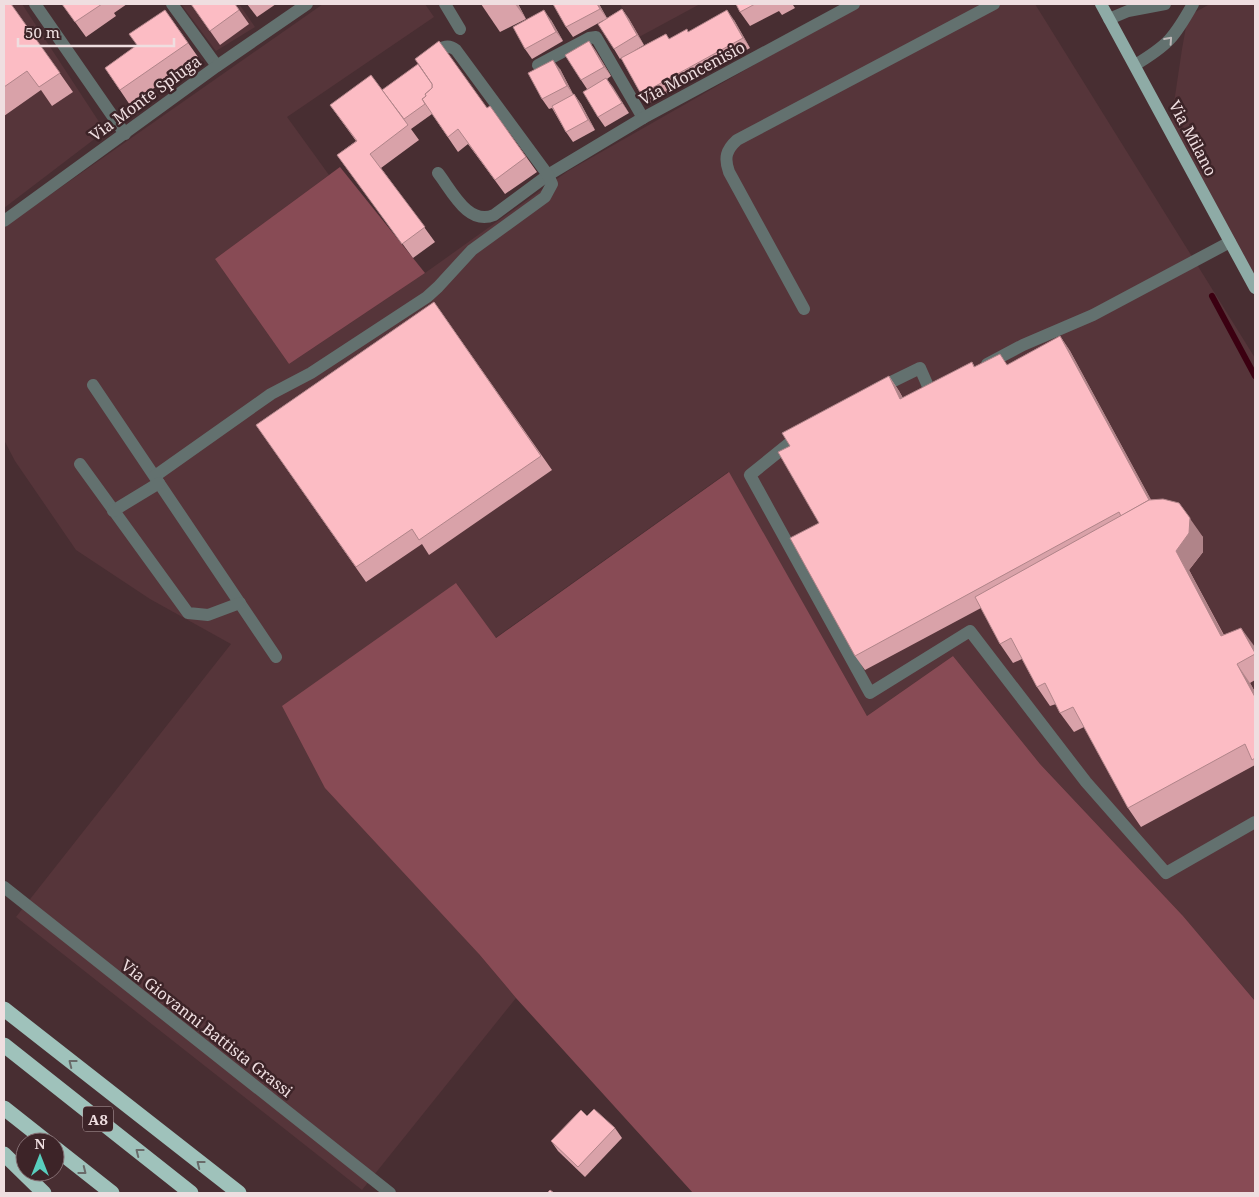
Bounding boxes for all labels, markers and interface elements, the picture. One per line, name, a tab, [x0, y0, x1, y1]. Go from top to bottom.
scale bar	[18, 15, 174, 47]
text: 50 m	[25, 22, 60, 42]
street label: Via Moncenisio	[635, 36, 749, 110]
one-way arrow	[1164, 36, 1173, 45]
street label: Via Monte Spluga	[85, 50, 205, 146]
street label: Via Milano	[1164, 96, 1222, 180]
street label: Via Giovanni Battista Grassi	[117, 954, 297, 1102]
one-way arrow	[68, 1060, 78, 1069]
road number: A8	[83, 1106, 113, 1132]
north arrow	[15, 1132, 65, 1182]
text: N	[34, 1134, 46, 1153]
one-way arrow	[136, 1150, 145, 1158]
one-way arrow	[197, 1161, 206, 1169]
one-way arrow	[78, 1165, 87, 1174]

